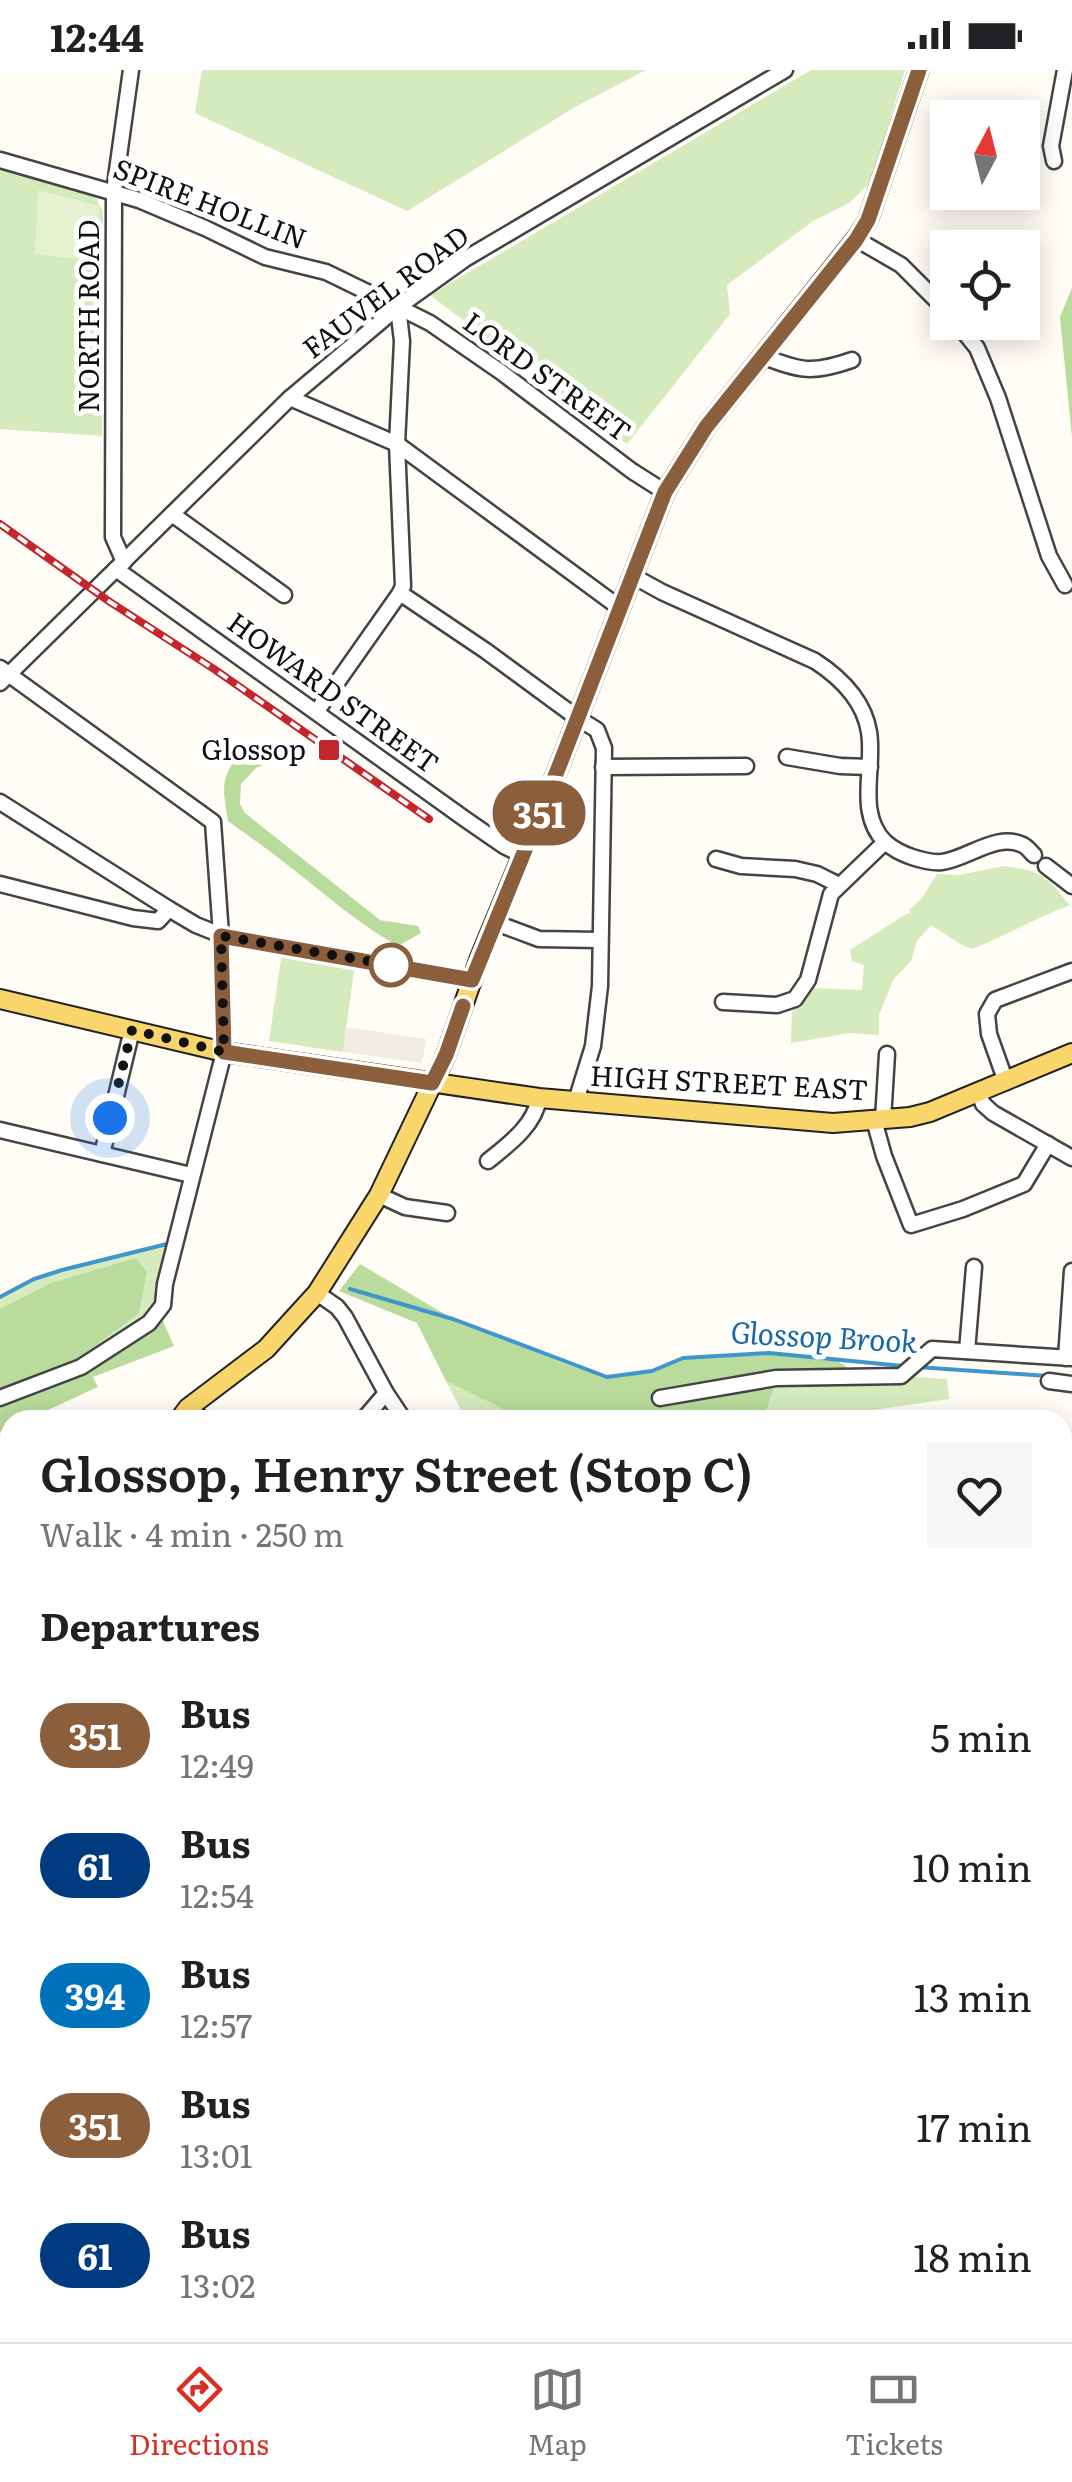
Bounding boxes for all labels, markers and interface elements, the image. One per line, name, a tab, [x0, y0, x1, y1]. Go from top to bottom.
text: 12:44	[50, 7, 144, 64]
north arrow	[930, 100, 1040, 210]
map controls	[930, 100, 1040, 340]
street label: SPIRE HOLLIN	[108, 146, 314, 258]
street label: FAUVEL ROAD	[293, 214, 477, 367]
street label: NORTH ROAD	[66, 219, 108, 413]
button: locate	[930, 230, 1040, 340]
street label: LORD STREET	[455, 300, 641, 451]
street label: HOWARD STREET	[220, 600, 449, 783]
place label: Glossop	[201, 727, 306, 769]
marker: Glossop	[316, 737, 342, 763]
line badge: 351	[482, 780, 596, 846]
text: 351	[513, 787, 565, 839]
unlabelled marker	[370, 944, 412, 986]
street label: HIGH STREET EAST	[589, 1053, 869, 1109]
your location	[85, 1093, 135, 1143]
water label: Glossop Brook	[730, 1308, 919, 1362]
text: Glossop, Henry Street (Stop C)	[40, 1436, 753, 1507]
button: heart	[927, 1443, 1032, 1548]
text: Walk · 4 min · 250 m	[40, 1509, 344, 1557]
text: Departures	[40, 1596, 260, 1653]
text: Bus	[180, 1683, 251, 1740]
text: 5 min	[930, 1707, 1032, 1764]
text: 351	[69, 1709, 121, 1761]
text: 12:49	[180, 1740, 254, 1788]
text: Bus	[180, 1813, 251, 1870]
text: 10 min	[912, 1837, 1032, 1894]
text: 61	[78, 1839, 112, 1891]
text: 12:54	[180, 1870, 254, 1918]
text: Bus	[180, 1943, 251, 2000]
text: 13 min	[914, 1967, 1032, 2024]
text: 394	[65, 1969, 125, 2021]
text: 12:57	[180, 2000, 252, 2048]
text: Bus	[180, 2073, 251, 2130]
text: 17 min	[916, 2097, 1032, 2154]
text: 351	[69, 2099, 121, 2151]
text: 13:01	[180, 2130, 253, 2178]
text: Bus	[180, 2203, 251, 2260]
text: 18 min	[913, 2227, 1032, 2284]
text: 61	[78, 2229, 112, 2281]
text: 13:02	[180, 2260, 255, 2308]
tab: Directions	[129, 2362, 269, 2464]
tab: Map	[527, 2362, 587, 2464]
tab: Tickets	[845, 2362, 943, 2464]

